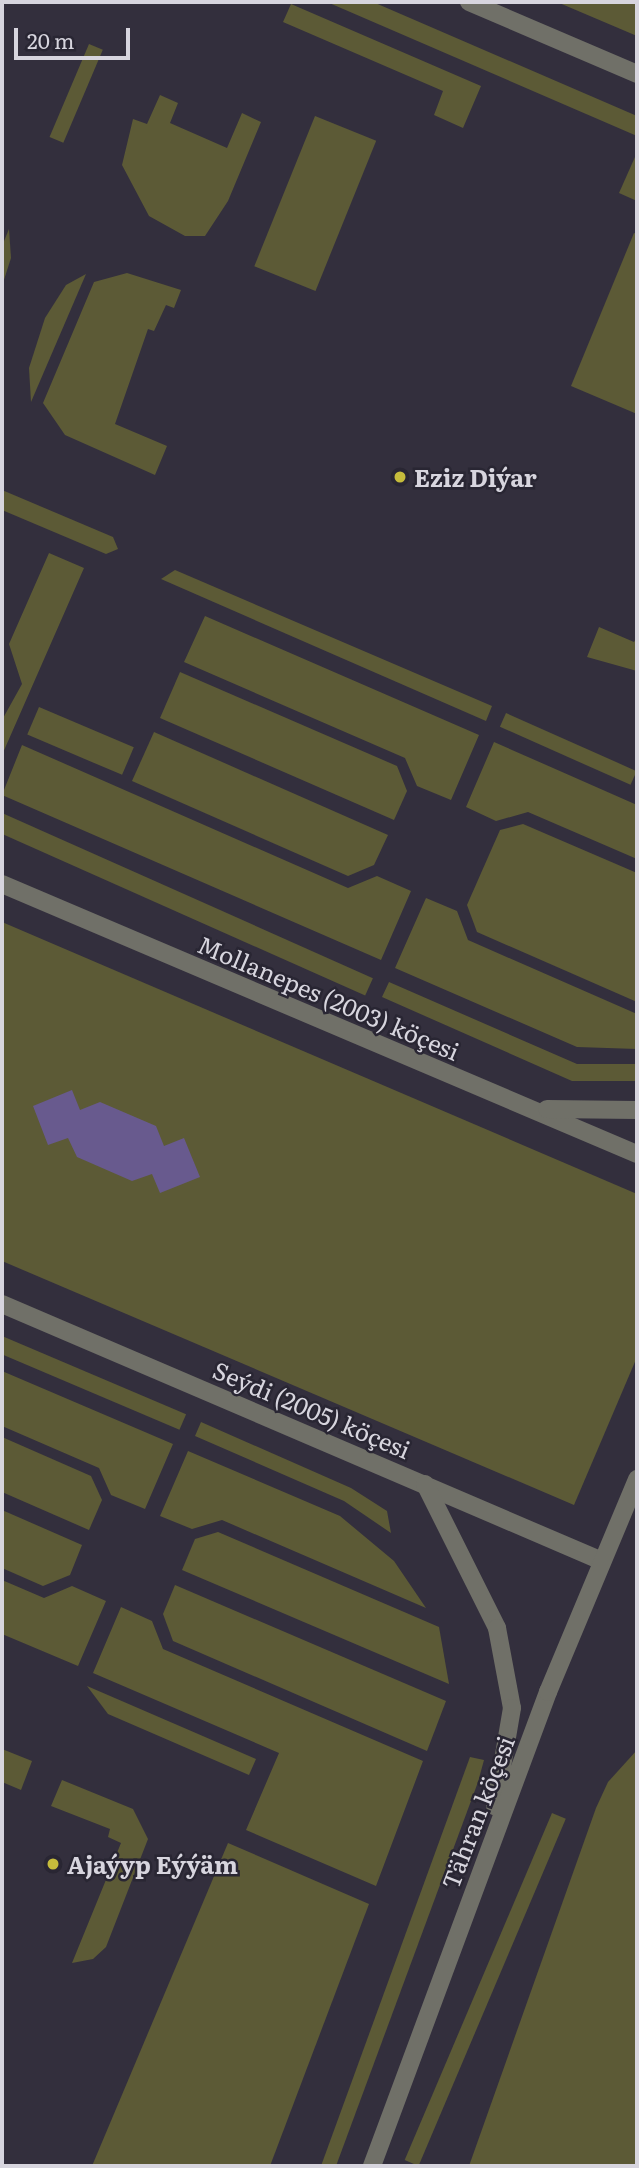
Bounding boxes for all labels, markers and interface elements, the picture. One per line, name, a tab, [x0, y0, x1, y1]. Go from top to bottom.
scale bar	[18, 14, 133, 58]
text: 20 m	[27, 24, 74, 55]
place label: Eziz Diýar	[414, 463, 537, 491]
marker: Eziz Diýar	[392, 469, 408, 485]
street label: Mollanepes (2003) köçesi	[194, 929, 464, 1065]
street label: Seýdi (2005) köçesi	[209, 1354, 415, 1464]
street label: Tähran köçesi	[435, 1732, 519, 1892]
place label: Ajaýyp Eýýäm	[67, 1850, 238, 1878]
marker: Ajaýyp Eýýäm	[45, 1856, 61, 1872]

